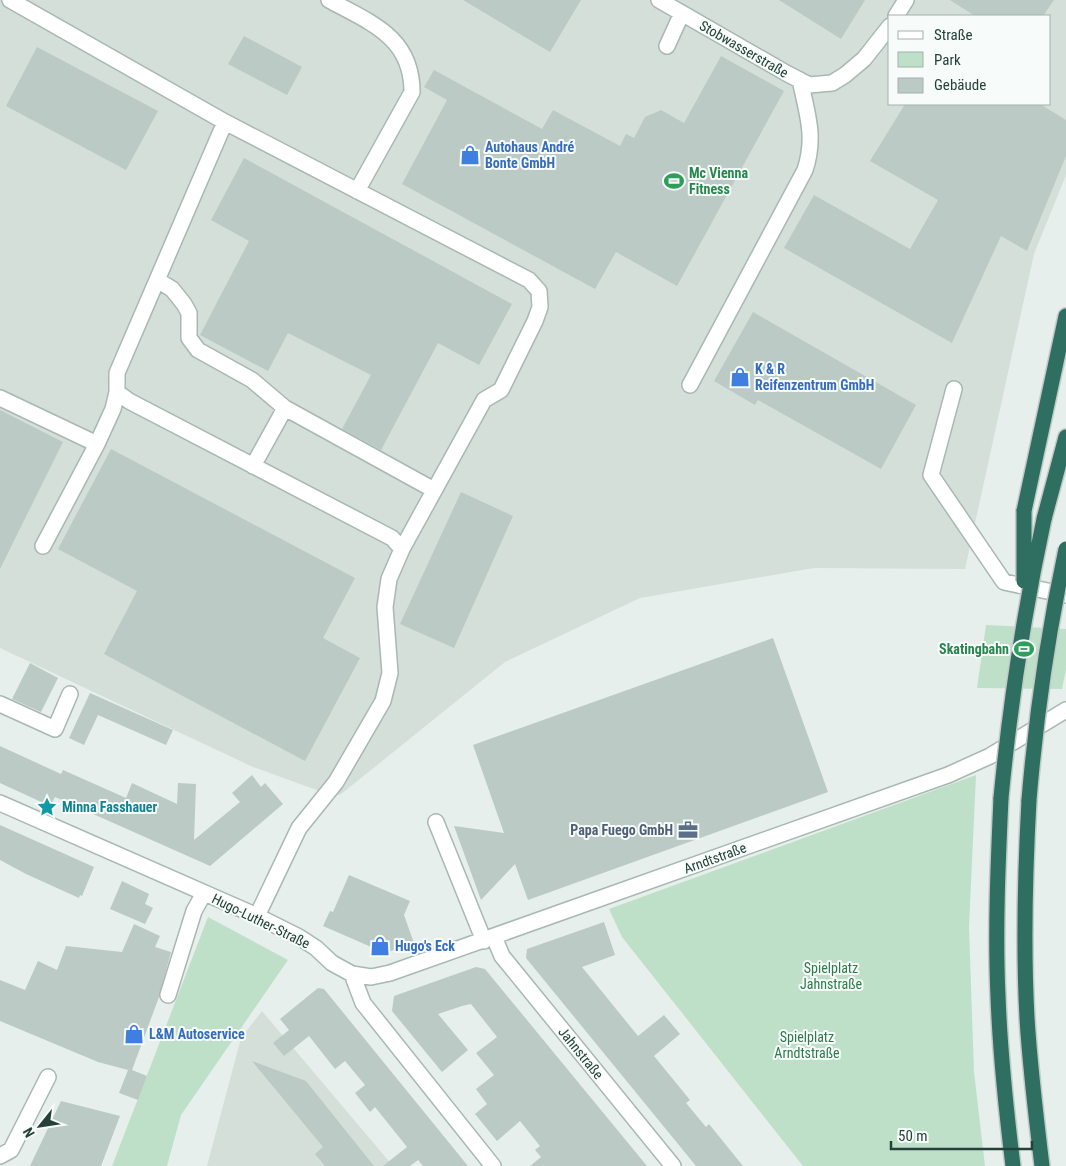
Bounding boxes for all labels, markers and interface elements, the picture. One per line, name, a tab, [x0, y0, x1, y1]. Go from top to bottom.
legend	[888, 15, 1051, 105]
street label: Stobwasserstraße	[697, 17, 792, 81]
text: Straße	[934, 26, 973, 44]
text: Park	[934, 51, 961, 69]
text: Gebäude	[934, 76, 986, 94]
place label: Autohaus André Bonte GmbH	[485, 139, 575, 171]
shop icon: Autohaus André Bonte GmbH	[459, 144, 481, 166]
place label: Mc Vienna Fitness	[689, 165, 748, 197]
sports icon: Mc Vienna Fitness	[663, 170, 685, 192]
place label: K & R Reifenzentrum GmbH	[755, 361, 874, 393]
shop icon: K & R Reifenzentrum GmbH	[729, 366, 751, 388]
sports icon: Skatingbahn	[1013, 638, 1035, 660]
place label: Skatingbahn	[939, 641, 1009, 657]
place icon: Minna Fasshauer	[36, 796, 58, 818]
place label: Minna Fasshauer	[62, 799, 158, 815]
office icon: Papa Fuego GmbH	[677, 819, 699, 841]
place label: Papa Fuego GmbH	[570, 822, 673, 838]
street label: Arndtstraße	[682, 839, 749, 877]
street label: Hugo-Luther-Straße	[209, 890, 313, 952]
shop icon: Hugo's Eck	[369, 935, 391, 957]
place label: Hugo's Eck	[395, 938, 455, 954]
park label: Spielplatz Jahnstraße	[800, 960, 862, 992]
shop icon: L&M Autoservice	[123, 1023, 145, 1045]
street label: Jahnstraße	[555, 1024, 607, 1083]
place label: L&M Autoservice	[149, 1026, 245, 1042]
park label: Spielplatz Arndtstraße	[774, 1029, 840, 1061]
north arrow	[15, 1101, 65, 1151]
scale bar	[891, 1118, 1032, 1150]
text: N	[20, 1125, 38, 1140]
text: 50 m	[898, 1127, 928, 1145]

